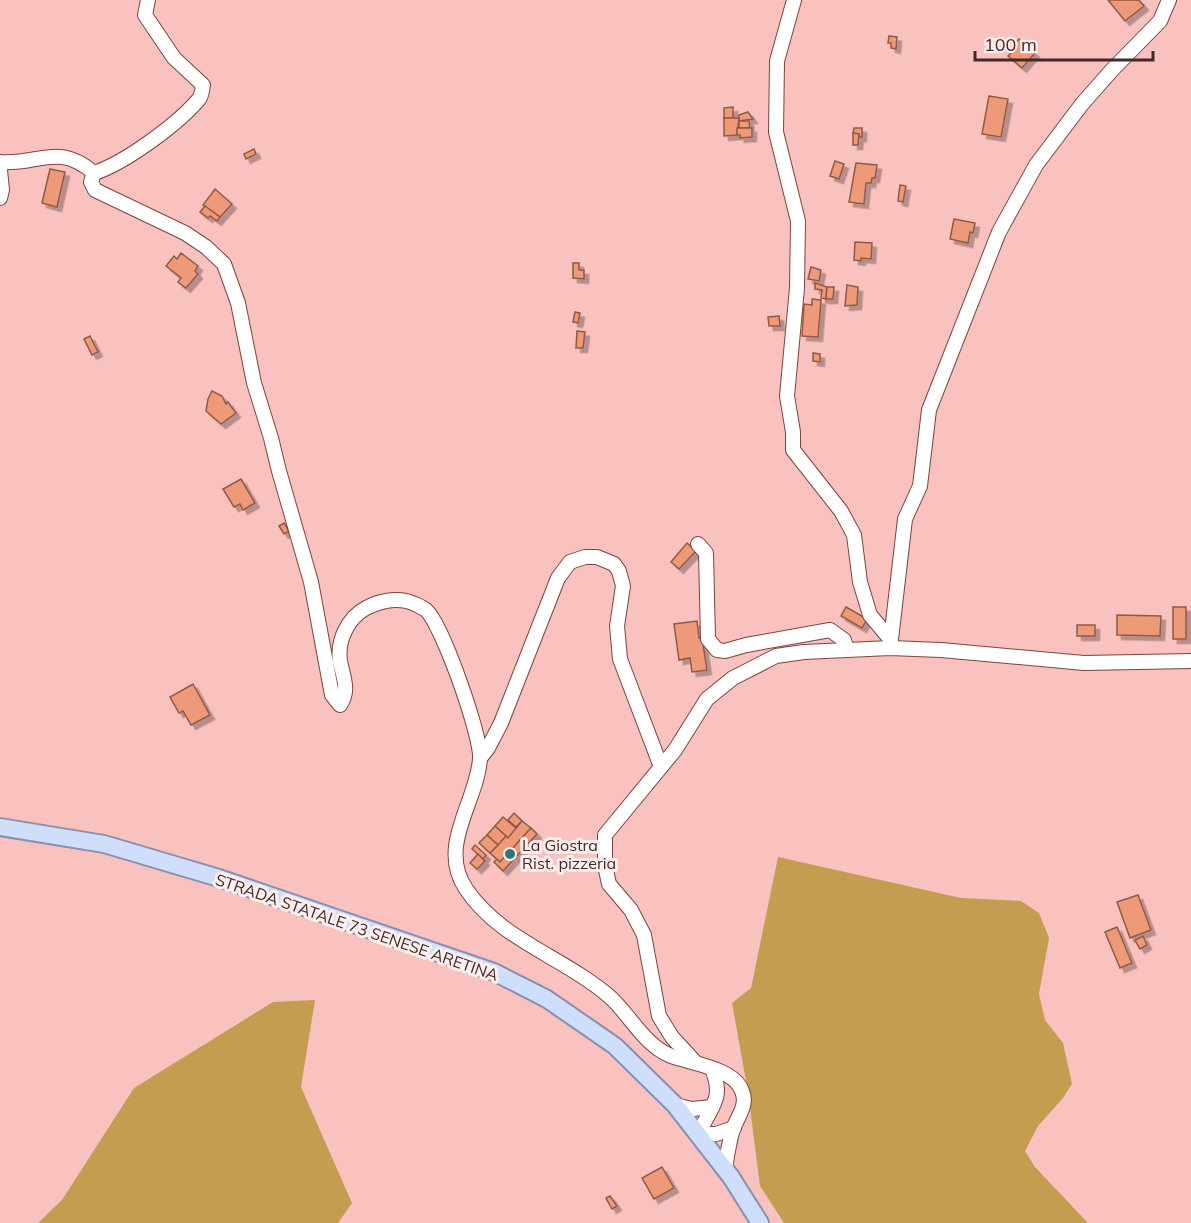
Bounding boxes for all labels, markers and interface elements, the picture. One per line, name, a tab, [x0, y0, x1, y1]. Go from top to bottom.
scale bar	[975, 24, 1154, 62]
text: 100 m	[984, 33, 1037, 56]
place label: La Giostra Rist. pizzeria	[522, 835, 616, 873]
marker: La Giostra Rist. pizzeria	[503, 847, 517, 861]
street label: STRADA STATALE 73 SENESE ARETINA	[213, 869, 501, 985]

